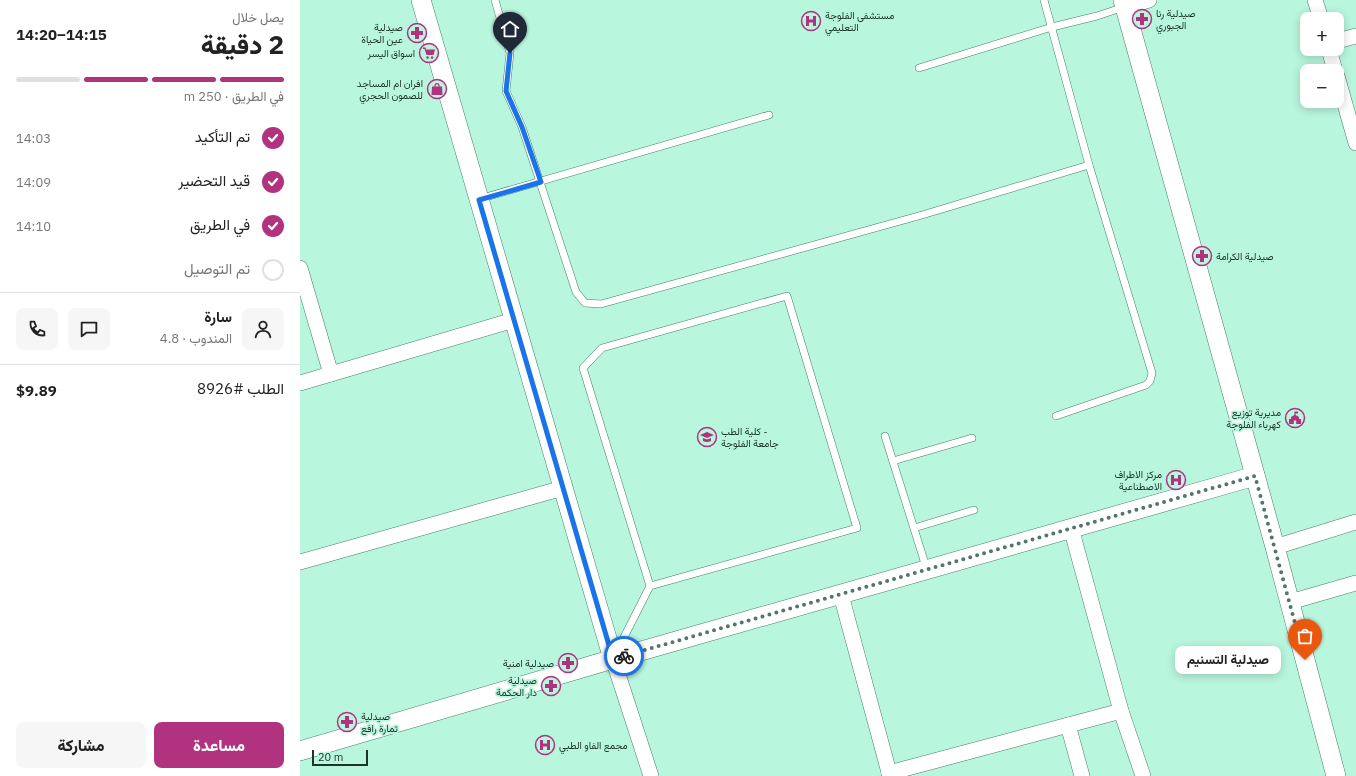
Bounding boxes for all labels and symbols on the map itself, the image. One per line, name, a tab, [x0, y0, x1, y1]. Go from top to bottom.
place label: صيدلية رنا الجبوري	[1156, 7, 1196, 34]
pharmacy icon: صيدلية رنا الجبوري	[1131, 8, 1153, 30]
place label: مستشفى الفلوجة التعليمي	[825, 9, 894, 36]
hospital icon: مستشفى الفلوجة التعليمي	[800, 10, 822, 32]
pin	[493, 12, 527, 53]
place label: صيدلية عين الحياة	[361, 21, 403, 46]
pharmacy icon: صيدلية عين الحياة	[406, 22, 428, 44]
supermarket icon: اسواق اليسر	[418, 42, 440, 64]
place label: اسواق اليسر	[367, 47, 415, 60]
place label: افران ام المساجد للصمون الحجري	[357, 77, 423, 104]
shop icon: افران ام المساجد للصمون الحجري	[426, 78, 448, 100]
pharmacy icon: صيدلية الكرامة	[1191, 245, 1213, 267]
place label: صيدلية الكرامة	[1216, 250, 1274, 263]
place label: مديرية توزيع كهرباء الفلوجة	[1226, 406, 1282, 431]
public building icon: مديرية توزيع كهرباء الفلوجة	[1284, 407, 1306, 429]
place label: كلية الطب - جامعة الفلوجة	[721, 425, 779, 450]
school or university icon: كلية الطب - جامعة الفلوجة	[696, 426, 718, 448]
place label: مركز الاطراف الاصطناعية	[1114, 468, 1162, 493]
hospital icon: مركز الاطراف الاصطناعية	[1165, 469, 1187, 491]
pin	[1288, 619, 1322, 660]
courier	[604, 636, 644, 676]
callout: صيدلية التسنيم	[1175, 646, 1281, 674]
pharmacy icon: صيدلية امنية	[557, 652, 579, 674]
place label: صيدلية امنية	[503, 657, 554, 670]
place label: صيدلية دار الحكمة	[496, 674, 537, 699]
pharmacy icon: صيدلية دار الحكمة	[540, 675, 562, 697]
place label: صيدلية تمارة رافع	[361, 710, 398, 735]
pharmacy icon: صيدلية تمارة رافع	[336, 711, 358, 733]
hospital icon: مجمع الفاو الطبي	[534, 734, 556, 756]
place label: مجمع الفاو الطبي	[559, 739, 628, 754]
scale bar	[312, 748, 368, 767]

